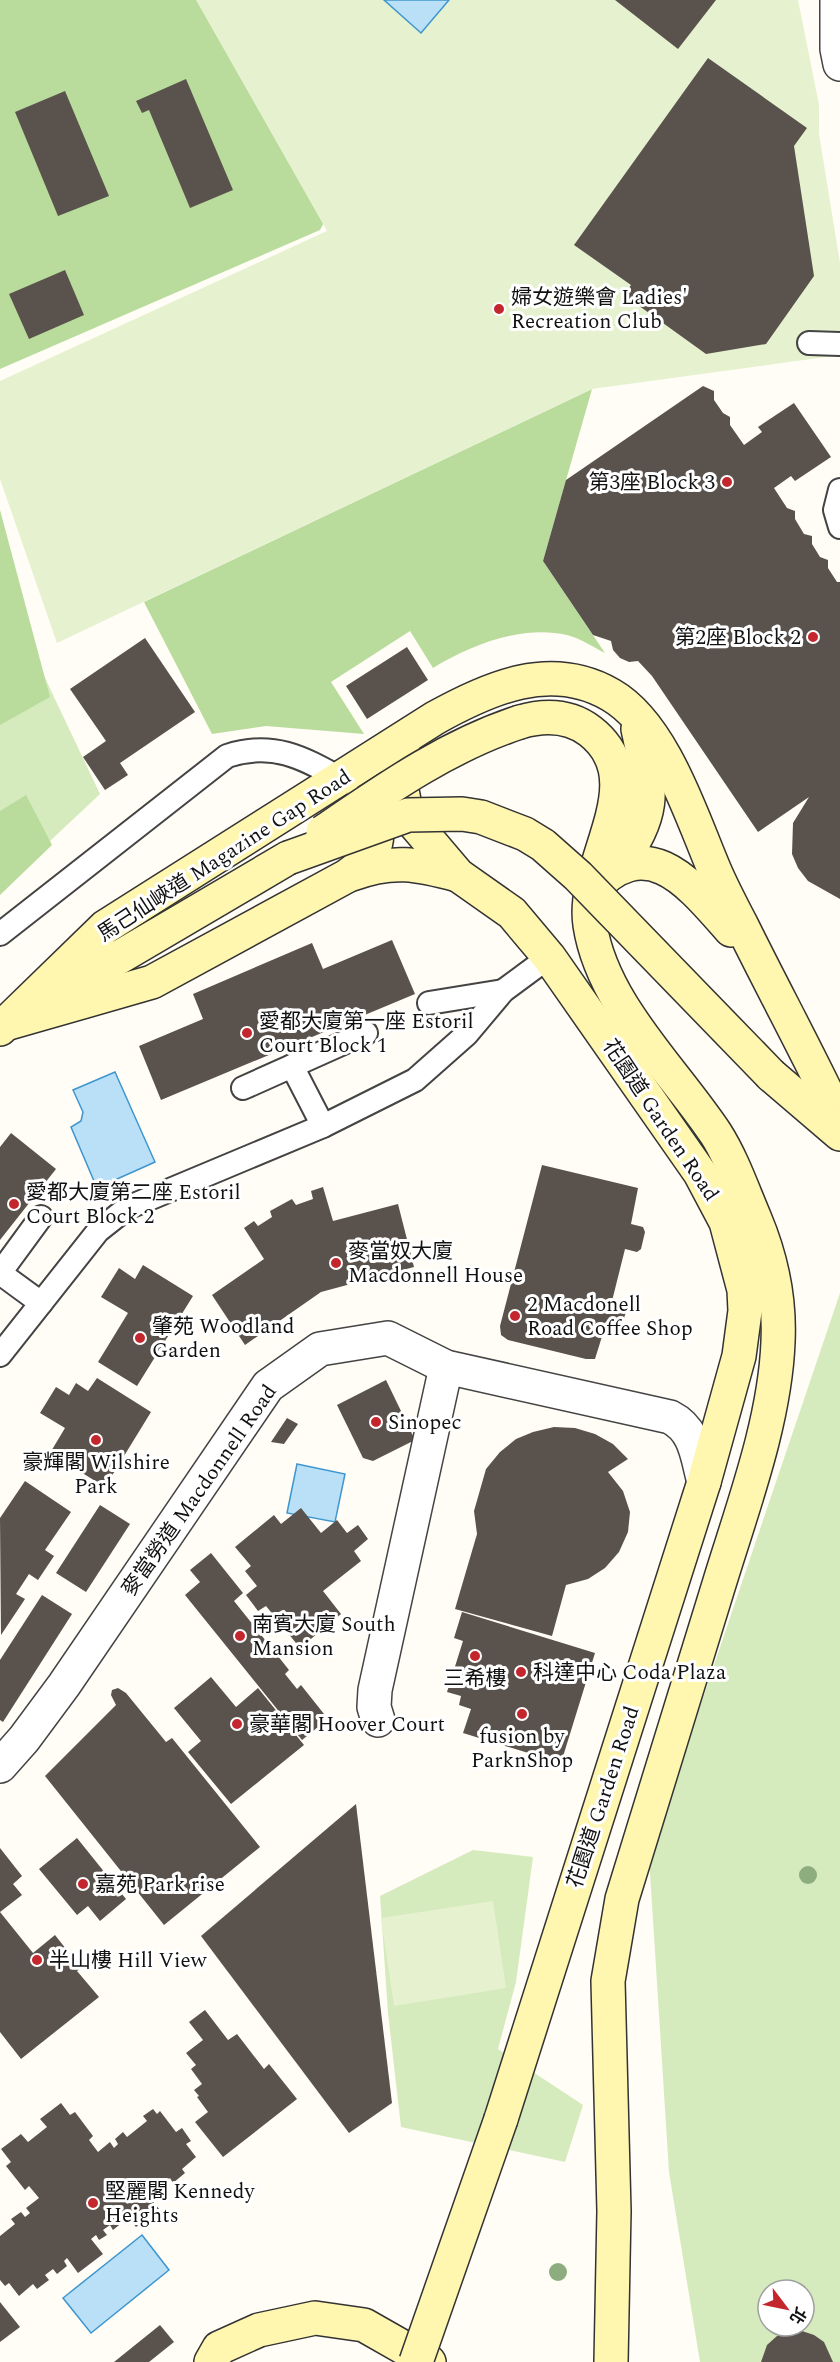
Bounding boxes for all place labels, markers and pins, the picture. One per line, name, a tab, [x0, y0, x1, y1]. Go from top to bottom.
place label: 婦女遊樂會 Ladies' Recreation Club	[511, 282, 688, 338]
marker: 婦女遊樂會 Ladies' Recreation Club	[492, 302, 506, 316]
place label: 第3座 Block 3	[588, 467, 715, 499]
marker: 第3座 Block 3	[720, 475, 734, 489]
place label: 第2座 Block 2	[674, 622, 801, 654]
marker: 第2座 Block 2	[806, 630, 820, 644]
place label: 愛都大廈第一座 Estoril Court Block 1	[259, 1006, 474, 1062]
marker: 愛都大廈第一座 Estoril Court Block 1	[240, 1026, 254, 1040]
place label: 愛都大廈第二座 Estoril Court Block 2	[26, 1177, 241, 1233]
marker: 愛都大廈第二座 Estoril Court Block 2	[7, 1197, 21, 1211]
place label: 麥當奴大廈 Macdonnell House	[348, 1236, 523, 1292]
marker: 麥當奴大廈 Macdonnell House	[329, 1256, 343, 1270]
place label: 2 Macdonell Road Coffee Shop	[527, 1289, 693, 1345]
marker: 2 Macdonell Road Coffee Shop	[508, 1309, 522, 1323]
place label: 肇苑 Woodland Garden	[152, 1311, 294, 1367]
marker: 肇苑 Woodland Garden	[133, 1331, 147, 1345]
place label: Sinopec	[388, 1407, 462, 1439]
marker: Sinopec	[369, 1415, 383, 1429]
marker: 豪輝閣 Wilshire Park	[89, 1433, 103, 1447]
place label: 豪輝閣 Wilshire Park	[22, 1447, 170, 1503]
place label: 南賓大廈 South Mansion	[252, 1609, 396, 1665]
marker: 南賓大廈 South Mansion	[233, 1629, 247, 1643]
marker: 三希樓	[468, 1649, 482, 1663]
place label: 科達中心 Coda Plaza	[533, 1657, 727, 1689]
place label: 三希樓	[444, 1663, 507, 1695]
marker: 科達中心 Coda Plaza	[514, 1665, 528, 1679]
marker: fusion by ParknShop	[515, 1707, 529, 1721]
place label: 豪華閣 Hoover Court	[249, 1709, 445, 1741]
marker: 豪華閣 Hoover Court	[230, 1717, 244, 1731]
place label: fusion by ParknShop	[471, 1721, 573, 1777]
place label: 嘉苑 Park rise	[95, 1869, 225, 1901]
marker: 嘉苑 Park rise	[76, 1877, 90, 1891]
place label: 半山樓 Hill View	[49, 1945, 208, 1977]
marker: 半山樓 Hill View	[30, 1953, 44, 1967]
place label: 堅麗閣 Kennedy Heights	[105, 2176, 255, 2232]
marker: 堅麗閣 Kennedy Heights	[86, 2196, 100, 2210]

